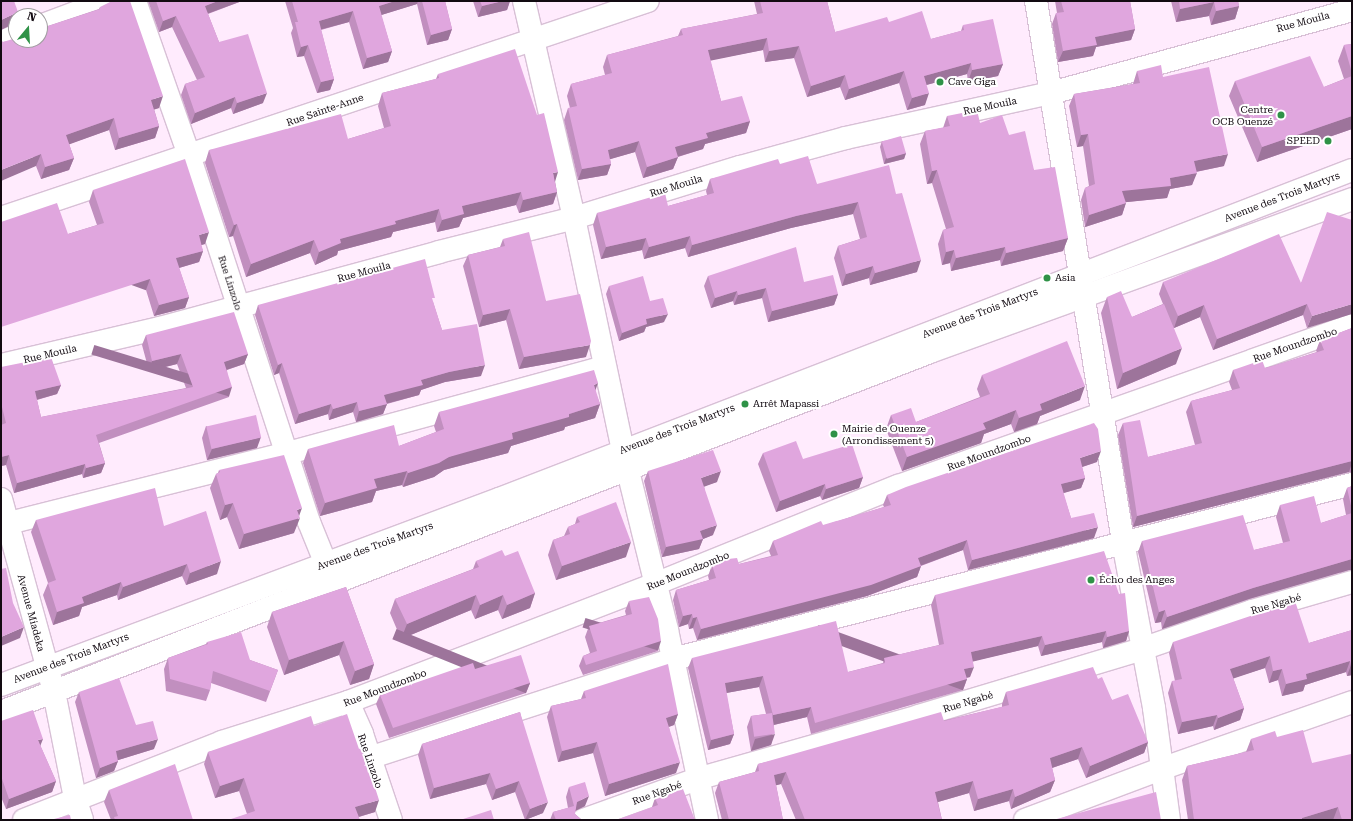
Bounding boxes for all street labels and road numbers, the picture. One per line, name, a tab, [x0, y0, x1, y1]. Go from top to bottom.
street label: Rue Mouila	[1275, 9, 1331, 35]
street label: Rue Sainte-Anne	[285, 91, 365, 129]
street label: Rue Mouila	[962, 94, 1018, 118]
street label: Avenue des Trois Martyrs	[1223, 169, 1341, 225]
street label: Rue Mouila	[648, 172, 704, 200]
street label: Rue Linzolo	[216, 254, 244, 312]
street label: Rue Mouila	[336, 259, 392, 285]
street label: Avenue des Trois Martyrs	[921, 285, 1039, 341]
street label: Rue Moundzombo	[1251, 325, 1339, 365]
street label: Rue Mouila	[22, 342, 78, 366]
street label: Avenue des Trois Martyrs	[618, 401, 736, 457]
street label: Rue Moundzombo	[946, 432, 1032, 474]
street label: Avenue des Trois Martyrs	[315, 519, 435, 573]
street label: Rue Moundzombo	[645, 549, 731, 593]
street label: Avenue Miadeka	[15, 573, 47, 653]
street label: Rue Ngabé	[1249, 591, 1303, 617]
street label: Avenue des Trois Martyrs	[12, 630, 130, 686]
street label: Rue Moundzombo	[342, 667, 428, 709]
street label: Rue Ngabé	[941, 689, 995, 715]
street label: Rue Linzolo	[355, 732, 385, 790]
street label: Rue Ngabé	[631, 779, 683, 807]

